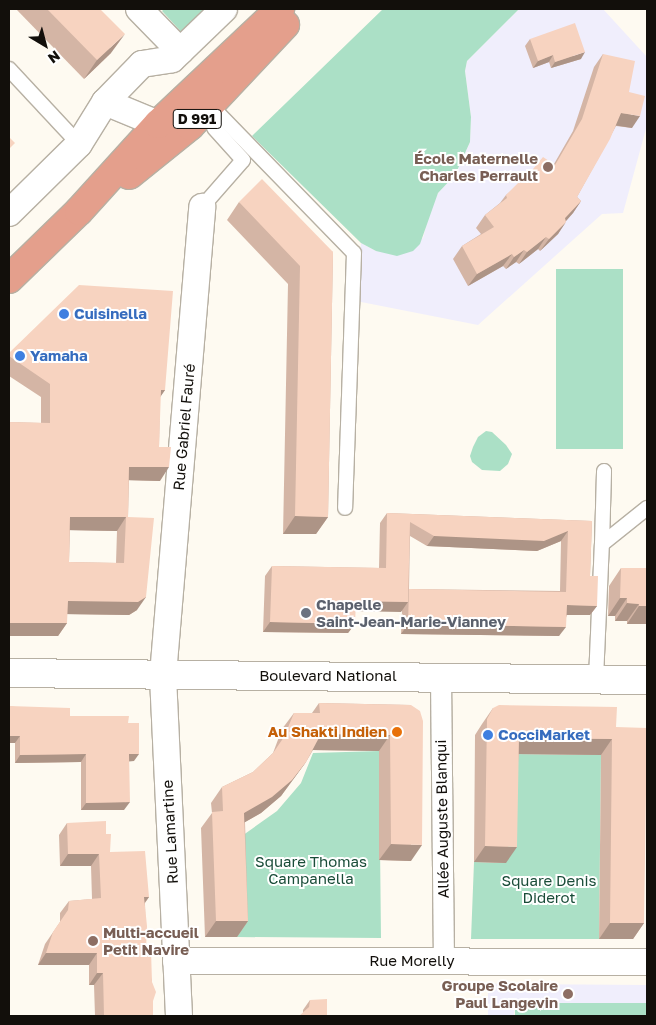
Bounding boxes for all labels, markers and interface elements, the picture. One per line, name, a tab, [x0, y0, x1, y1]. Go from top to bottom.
north arrow	[20, 20, 70, 70]
text: N	[45, 47, 64, 67]
road number: D 991	[172, 108, 222, 130]
place label: École Maternelle Charles Perrault	[414, 149, 538, 184]
marker: École Maternelle Charles Perrault	[542, 161, 554, 173]
place label: Cuisinella	[74, 305, 147, 323]
marker: Cuisinella	[58, 308, 70, 320]
place label: Yamaha	[30, 347, 88, 365]
marker: Yamaha	[14, 350, 26, 362]
street label: Rue Gabriel Fauré	[169, 363, 199, 491]
place label: Chapelle Saint-Jean-Marie-Vianney	[316, 595, 506, 630]
marker: Chapelle Saint-Jean-Marie-Vianney	[300, 607, 312, 619]
street label: Boulevard National	[259, 667, 397, 685]
place label: Au Shakti Indien	[268, 723, 387, 741]
marker: Au Shakti Indien	[391, 726, 403, 738]
place label: CocciMarket	[498, 726, 590, 744]
marker: CocciMarket	[482, 729, 494, 741]
street label: Allée Auguste Blanqui	[432, 739, 452, 899]
street label: Rue Lamartine	[158, 779, 182, 885]
park label: Square Thomas Campanella	[255, 852, 367, 887]
park label: Square Denis Diderot	[502, 871, 596, 906]
place label: Multi-accueil Petit Navire	[103, 923, 199, 958]
marker: Multi-accueil Petit Navire	[87, 935, 99, 947]
street label: Rue Morelly	[369, 952, 455, 970]
place label: Groupe Scolaire Paul Langevin	[442, 976, 558, 1011]
marker: Groupe Scolaire Paul Langevin	[562, 988, 574, 1000]

